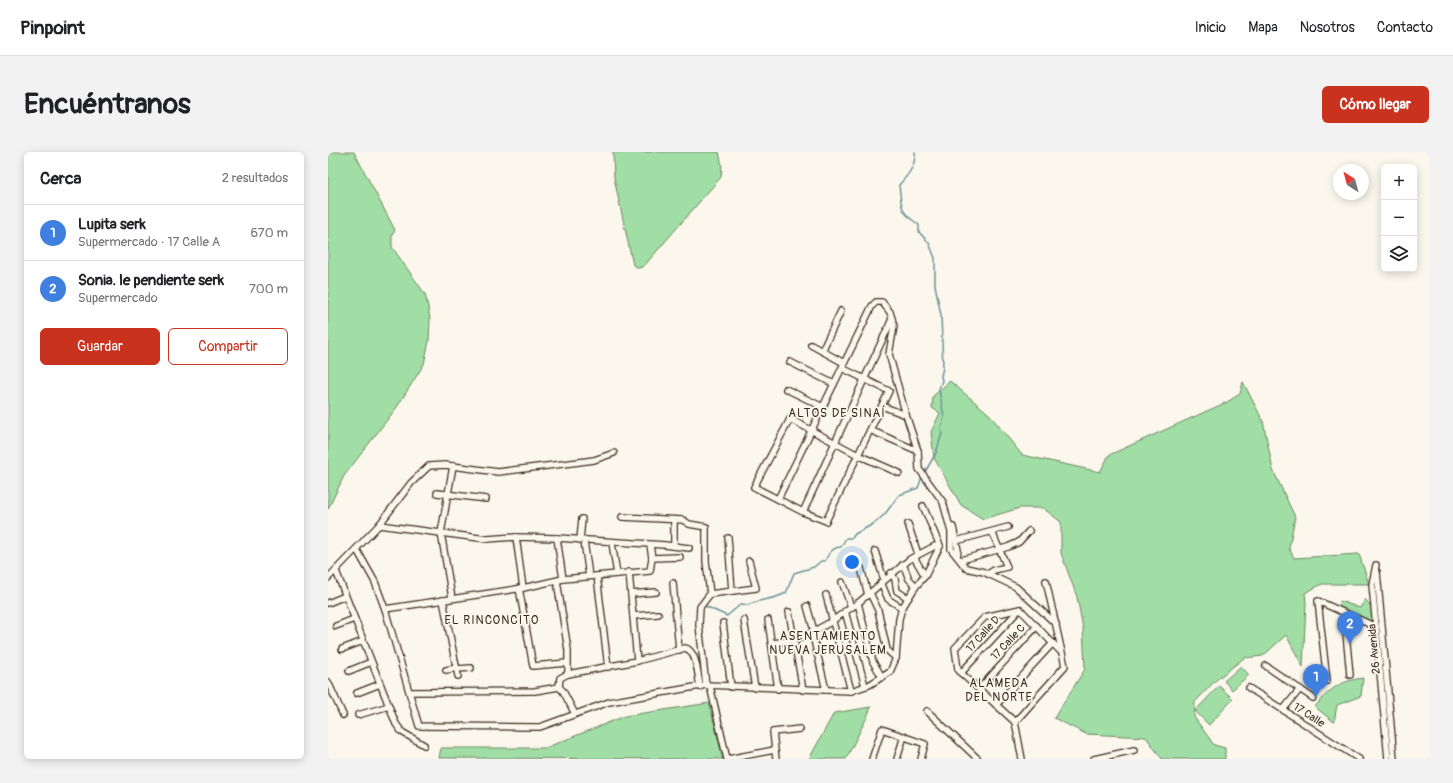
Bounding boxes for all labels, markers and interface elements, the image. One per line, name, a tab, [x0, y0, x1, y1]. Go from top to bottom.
text: Pinpoint	[20, 16, 85, 40]
text: Inicio	[1195, 19, 1226, 36]
text: Mapa	[1248, 19, 1278, 36]
text: Nosotros	[1300, 19, 1355, 36]
text: Contacto	[1377, 19, 1433, 36]
button: Cómo llegar	[1322, 86, 1429, 123]
text: Encuéntranos	[24, 87, 191, 122]
north arrow	[1333, 164, 1369, 200]
map controls	[1381, 164, 1417, 272]
button: +	[1381, 164, 1417, 200]
text: Cerca	[40, 168, 81, 189]
text: 2 resultados	[222, 170, 288, 186]
button: −	[1381, 200, 1417, 236]
text: Lupita serk	[78, 215, 146, 234]
text: 1	[50, 225, 56, 241]
text: 670 m	[250, 225, 288, 241]
text: Supermercado · 17 Calle A	[78, 234, 220, 250]
button: layers	[1381, 236, 1417, 272]
text: Sonia. le pendiente serk	[78, 271, 224, 290]
text: 2	[49, 281, 57, 297]
text: 700 m	[249, 281, 288, 297]
text: Supermercado	[78, 290, 158, 306]
button: Guardar	[40, 328, 160, 365]
button: Compartir	[168, 328, 288, 365]
district label: ALTOS DE SINAÍ	[788, 405, 886, 421]
your location	[842, 552, 862, 572]
pin: 2	[1337, 611, 1363, 644]
district label: EL RINCONCITO	[445, 613, 539, 628]
street label: 17 Calle D	[963, 613, 1003, 655]
street label: 17 Calle C	[988, 621, 1028, 663]
street label: 26 Avenida	[1365, 623, 1383, 675]
district label: ASENTAMIENTO NUEVA JERUSALEM	[769, 629, 887, 658]
pin: 1	[1303, 664, 1329, 697]
district label: ALAMEDA DEL NORTE	[965, 676, 1033, 705]
street label: 17 Calle	[1291, 700, 1328, 730]

